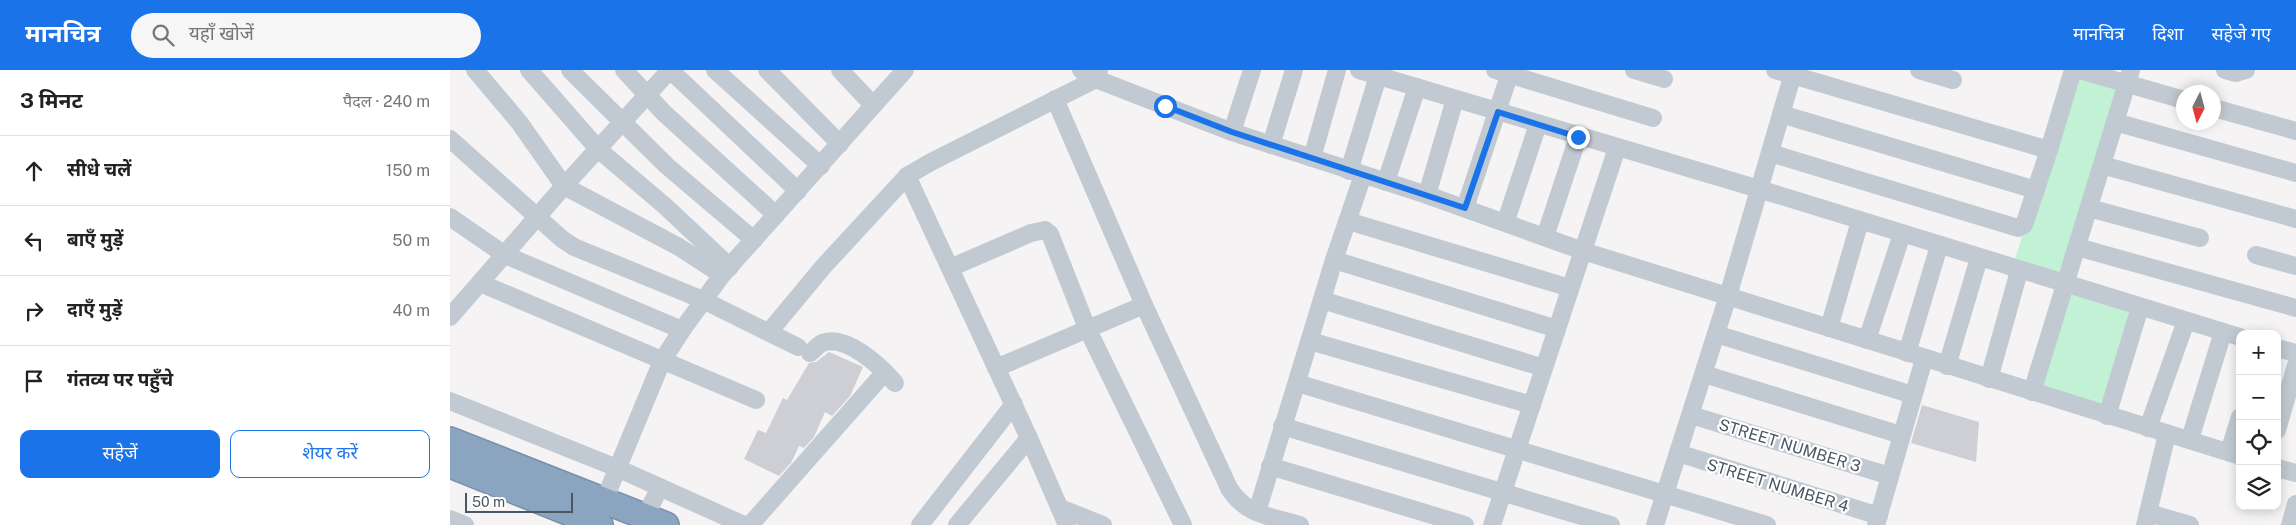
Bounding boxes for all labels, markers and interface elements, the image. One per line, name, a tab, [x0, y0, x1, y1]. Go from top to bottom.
search box	[131, 13, 481, 58]
text: मानचित्र	[25, 19, 101, 47]
icon: search	[149, 21, 177, 49]
text: यहाँ खोजें	[189, 22, 254, 44]
text: मानचित्र	[2073, 23, 2124, 44]
text: दिशा	[2152, 23, 2183, 44]
text: सहेजे गए	[2211, 23, 2271, 44]
north arrow	[2176, 85, 2221, 130]
text: 3 मिनट	[20, 88, 83, 113]
text: पैदल · 240 m	[343, 92, 430, 111]
route start	[1154, 95, 1177, 118]
route end	[1567, 126, 1590, 149]
icon: ahead	[20, 157, 48, 185]
text: सीधे चलें	[67, 158, 131, 180]
text: 150 m	[386, 161, 430, 180]
icon: left	[20, 227, 48, 255]
text: बाएँ मुड़ें	[67, 228, 123, 250]
text: 50 m	[392, 231, 430, 250]
icon: right	[20, 297, 48, 325]
text: दाएँ मुड़ें	[67, 298, 122, 320]
text: 40 m	[392, 301, 430, 320]
map controls	[2236, 330, 2281, 510]
button: +	[2236, 330, 2281, 375]
icon: arrive	[20, 367, 48, 395]
text: गंतव्य पर पहुँचे	[67, 368, 173, 390]
button: −	[2236, 375, 2281, 420]
street label: STREET NUMBER 3	[1717, 415, 1863, 476]
button: locate	[2236, 420, 2281, 465]
button: सहेजें	[20, 430, 220, 478]
button: शेयर करें	[230, 430, 430, 478]
street label: STREET NUMBER 4	[1705, 455, 1851, 516]
button: layers	[2236, 465, 2281, 510]
scale bar	[465, 490, 572, 513]
text: 50 m	[472, 494, 505, 510]

